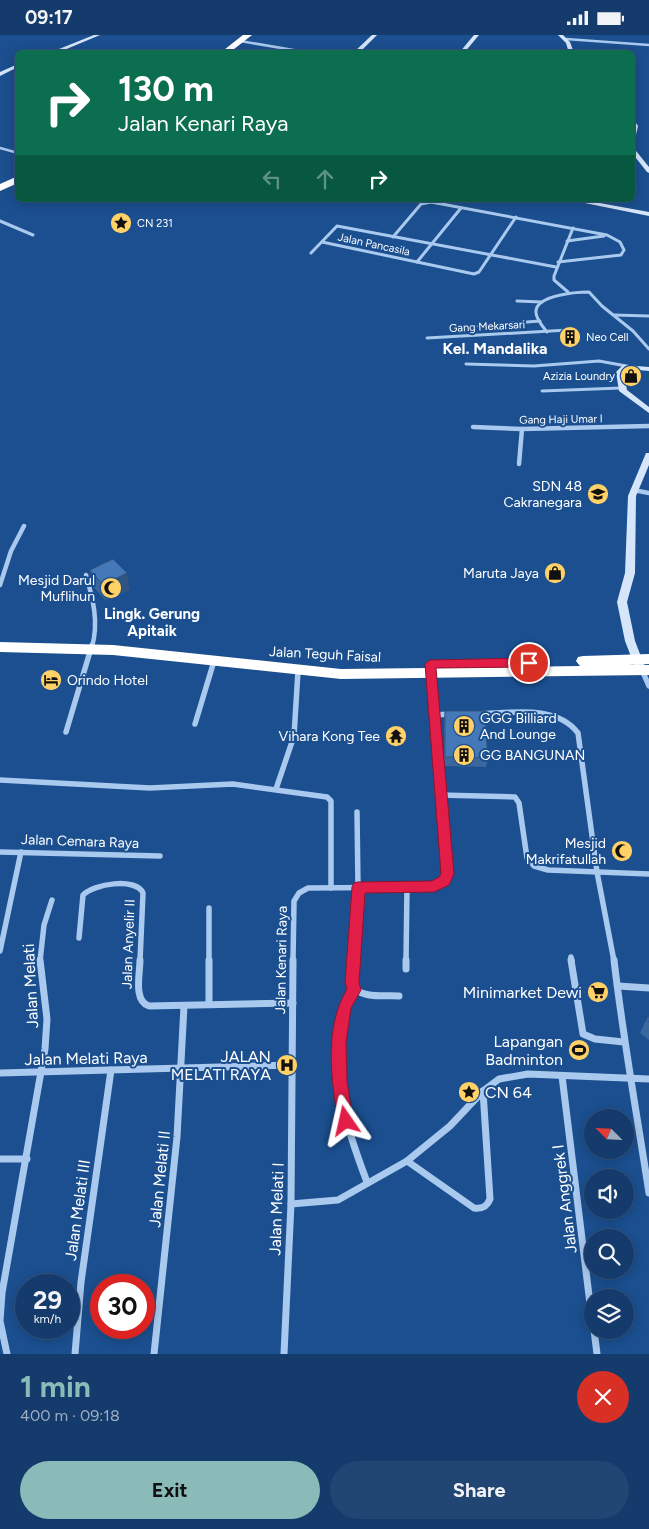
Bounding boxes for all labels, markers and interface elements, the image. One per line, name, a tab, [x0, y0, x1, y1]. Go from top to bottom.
text: 09:17	[25, 6, 73, 29]
text: 130 m	[118, 68, 214, 110]
icon: right	[35, 70, 100, 135]
text: Jalan Kenari Raya	[118, 110, 288, 137]
icon: left	[258, 165, 286, 193]
icon: ahead	[311, 165, 339, 193]
icon: right	[364, 165, 392, 193]
place icon: CN 231	[109, 211, 133, 235]
place label: CN 231	[137, 217, 173, 230]
street label: Jalan Pancasila	[337, 230, 411, 258]
street label: Gang Mekarsari	[449, 318, 525, 335]
building icon: Neo Cell	[558, 325, 582, 349]
place label: Neo Cell	[586, 331, 628, 344]
district label: Kel. Mandalika	[443, 339, 547, 358]
shop icon: Azizia Loundry	[619, 364, 643, 388]
place label: Azizia Loundry	[543, 370, 615, 383]
street label: Gang Haji Umar I	[519, 412, 603, 427]
place label: SDN 48 Cakranegara	[503, 478, 582, 511]
school or university icon: SDN 48 Cakranegara	[586, 482, 610, 506]
shop icon: Maruta Jaya	[543, 561, 567, 585]
place label: Maruta Jaya	[463, 565, 539, 582]
place label: Mesjid Darul Muflihun	[18, 572, 95, 605]
mosque icon: Mesjid Darul Muflihun	[99, 576, 123, 600]
district label: Lingk. Gerung Apitaik	[104, 605, 200, 640]
pin	[508, 642, 550, 684]
street label: Jalan Teguh Faisal	[268, 643, 381, 666]
icon: arrive	[515, 649, 543, 677]
hotel icon: Orindo Hotel	[39, 668, 63, 692]
place label: Orindo Hotel	[67, 672, 148, 689]
place label: GGG Billiard And Lounge	[480, 710, 557, 743]
building icon: GGG Billiard And Lounge	[452, 714, 476, 738]
temple icon: Vihara Kong Tee	[384, 724, 408, 748]
place label: Vihara Kong Tee	[279, 728, 380, 745]
building icon: GG BANGUNAN	[452, 743, 476, 767]
place label: GG BANGUNAN	[480, 747, 585, 764]
street label: Jalan Cemara Raya	[21, 831, 139, 852]
place label: Mesjid Makrifatullah	[526, 835, 606, 868]
mosque icon: Mesjid Makrifatullah	[610, 839, 634, 863]
street label: Jalan Anyelir II	[118, 899, 139, 989]
street label: Jalan Kenari Raya	[272, 906, 291, 1014]
street label: Jalan Melati	[19, 943, 42, 1029]
supermarket icon: Minimarket Dewi	[586, 980, 610, 1004]
place label: Minimarket Dewi	[463, 983, 582, 1002]
place label: Lapangan Badminton	[485, 1032, 563, 1069]
sports icon: Lapangan Badminton	[567, 1038, 591, 1062]
place label: JALAN MELATI RAYA	[171, 1047, 271, 1084]
street label: Jalan Melati Raya	[24, 1048, 148, 1069]
hospital icon: JALAN MELATI RAYA	[275, 1053, 299, 1077]
place icon: CN 64	[457, 1080, 481, 1104]
place label: CN 64	[485, 1083, 532, 1102]
position arrow	[319, 1094, 371, 1146]
north arrow	[584, 1109, 634, 1159]
map controls	[584, 1109, 634, 1339]
street label: Jalan Melati II	[145, 1130, 174, 1228]
street label: Jalan Anggrek I	[548, 1143, 581, 1255]
street label: Jalan Melati III	[61, 1158, 94, 1262]
street label: Jalan Melati I	[265, 1162, 288, 1256]
button: sound	[584, 1169, 634, 1219]
button: search	[584, 1229, 634, 1279]
speed limit sign: 30	[90, 1274, 155, 1339]
text: 29	[33, 1285, 62, 1315]
button: layers	[584, 1289, 634, 1339]
text: km/h	[34, 1312, 61, 1326]
text: 1 min	[20, 1368, 91, 1405]
button: close	[577, 1371, 629, 1423]
text: 400 m · 09:18	[20, 1406, 120, 1425]
button: Exit	[20, 1461, 320, 1519]
button: Share	[330, 1461, 629, 1519]

